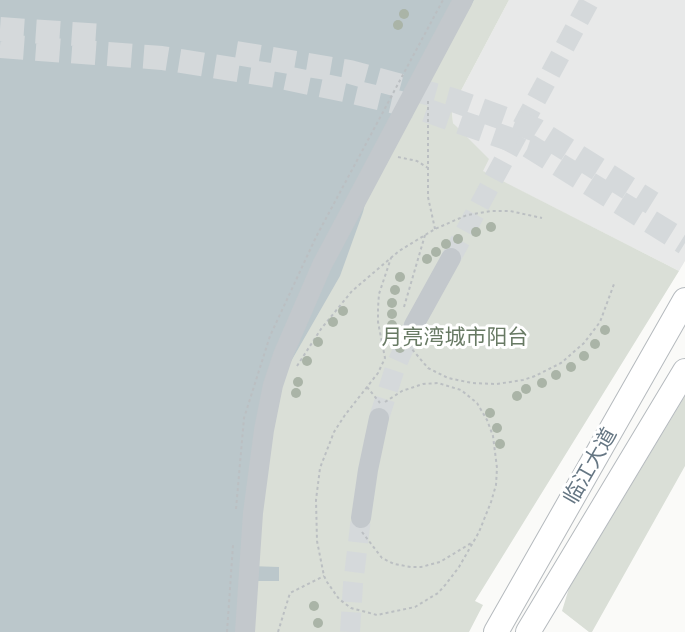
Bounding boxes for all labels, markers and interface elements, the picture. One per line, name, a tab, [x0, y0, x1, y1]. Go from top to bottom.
park label: 月亮湾城市阳台	[382, 324, 528, 350]
street label: 临江大道	[558, 423, 622, 509]

